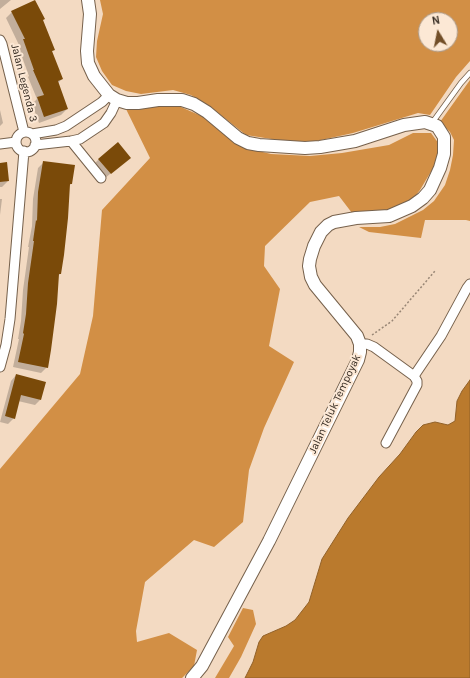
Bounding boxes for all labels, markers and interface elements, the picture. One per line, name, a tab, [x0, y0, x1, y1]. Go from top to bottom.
north arrow	[418, 12, 458, 52]
text: N	[431, 14, 441, 28]
street label: Jalan Legenda 3	[8, 43, 40, 123]
street label: Jalan Teluk Tempoyak	[306, 352, 364, 456]

